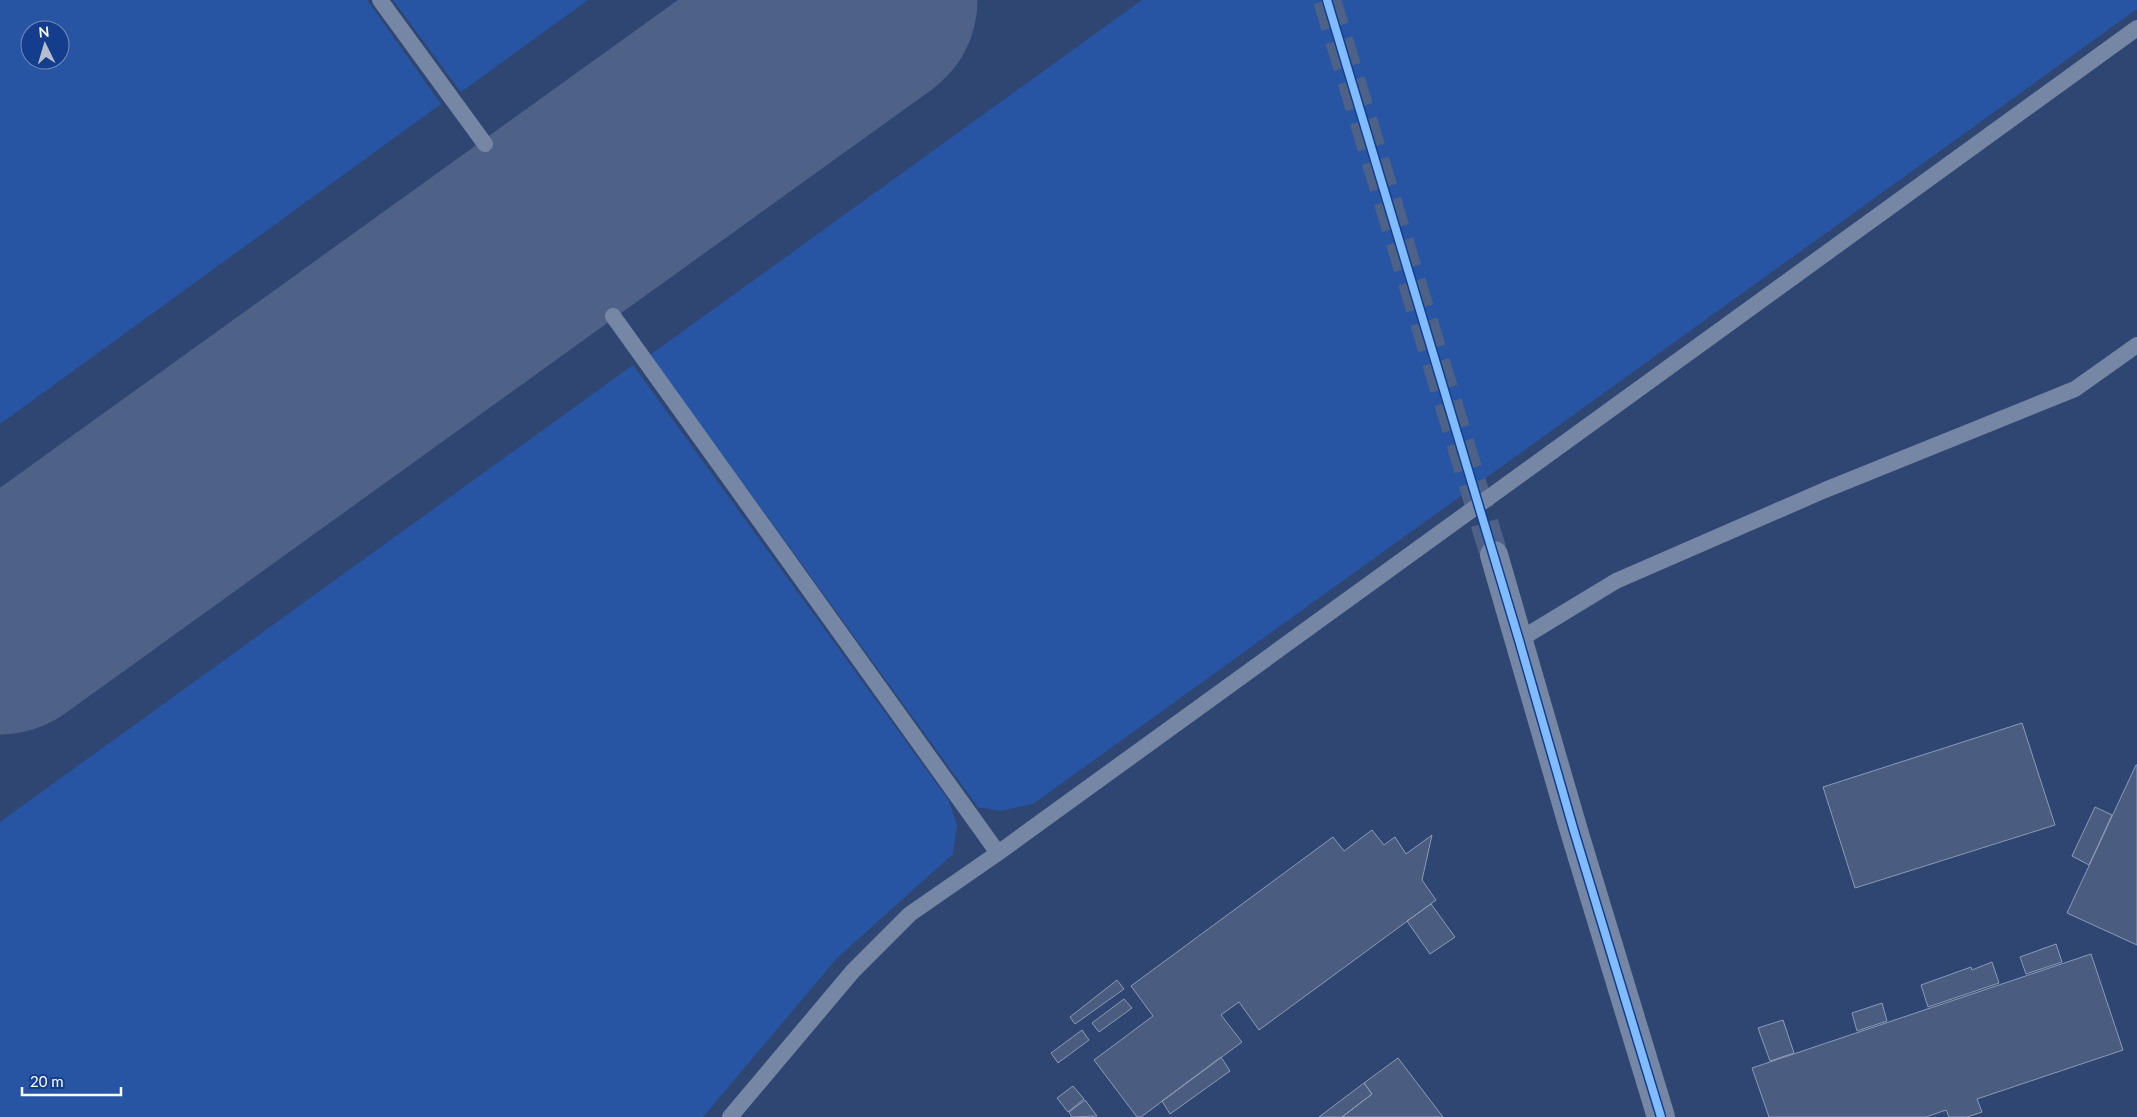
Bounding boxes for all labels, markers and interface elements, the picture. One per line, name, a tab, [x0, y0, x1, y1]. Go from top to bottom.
north arrow	[20, 20, 70, 70]
text: N	[38, 23, 50, 40]
scale bar	[22, 1064, 121, 1096]
text: 20 m	[30, 1072, 64, 1090]

